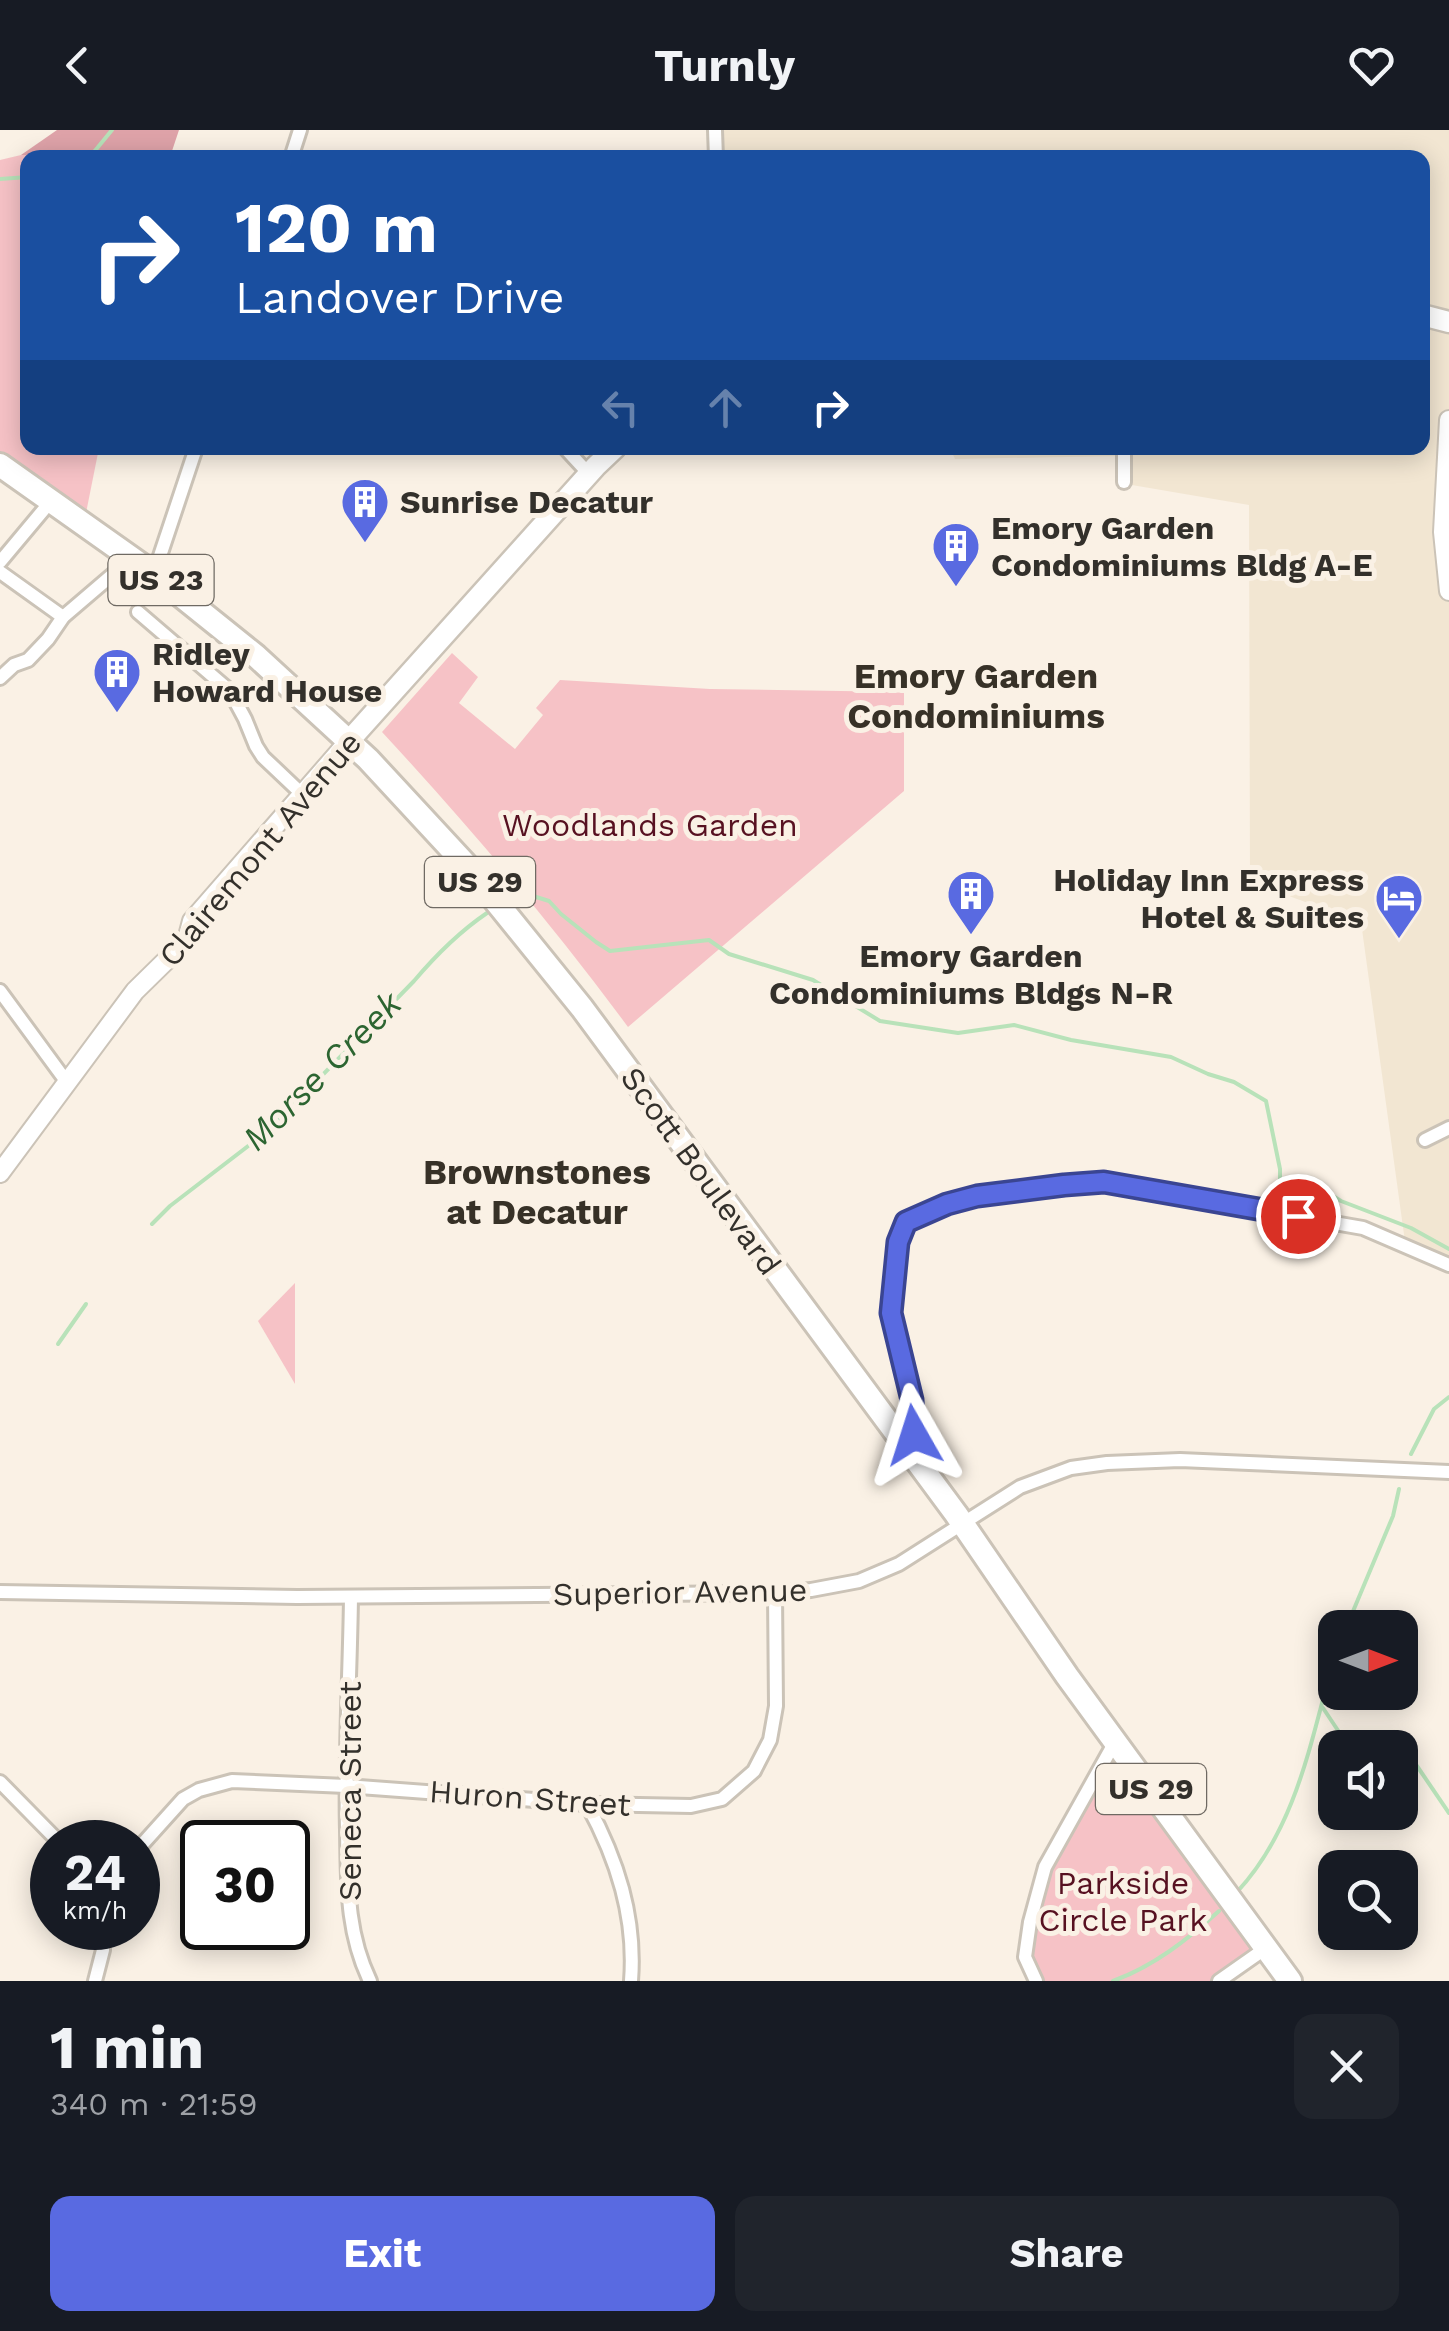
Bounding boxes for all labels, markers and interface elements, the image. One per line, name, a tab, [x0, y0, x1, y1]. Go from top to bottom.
icon: back	[50, 38, 105, 93]
icon: heart	[1344, 38, 1399, 93]
text: Turnly	[654, 39, 795, 92]
text: 120 m	[235, 187, 438, 269]
icon: right	[70, 190, 200, 320]
text: Landover Drive	[235, 271, 564, 324]
icon: left	[593, 380, 648, 435]
icon: ahead	[698, 380, 753, 435]
icon: right	[803, 380, 858, 435]
building icon: Sunrise Decatur	[339, 476, 391, 544]
place label: Sunrise Decatur	[400, 483, 653, 521]
place label: Emory Garden Condominiums Bldg A-E	[991, 509, 1373, 584]
building icon: Emory Garden Condominiums Bldg A-E	[930, 520, 982, 588]
road number: US 23	[109, 555, 214, 605]
place label: Ridley Howard House	[152, 635, 382, 710]
building icon: Ridley Howard House	[91, 646, 143, 714]
district label: Emory Garden Condominiums	[847, 655, 1105, 737]
street label: Clairemont Avenue	[151, 724, 369, 974]
park label: Woodlands Garden	[502, 806, 798, 844]
road number: US 29	[425, 857, 535, 907]
place label: Holiday Inn Express Hotel & Suites	[1053, 861, 1364, 936]
building icon: Emory Garden Condominiums Bldgs N-R	[945, 868, 997, 936]
hotel icon: Holiday Inn Express Hotel & Suites	[1373, 872, 1425, 940]
place label: Emory Garden Condominiums Bldgs N-R	[769, 937, 1173, 1012]
water label: Morse Creek	[234, 982, 411, 1159]
street label: Scott Boulevard	[613, 1060, 789, 1282]
district label: Brownstones at Decatur	[423, 1151, 651, 1233]
pin	[1256, 1174, 1341, 1259]
icon: arrive	[1271, 1189, 1326, 1244]
position arrow	[862, 1383, 966, 1487]
street label: Superior Avenue	[552, 1571, 808, 1613]
north arrow	[1318, 1610, 1418, 1710]
map controls	[1318, 1610, 1418, 1950]
street label: Seneca Street	[331, 1681, 369, 1901]
button: sound	[1318, 1730, 1418, 1830]
road number: US 29	[1096, 1764, 1206, 1814]
street label: Huron Street	[428, 1772, 632, 1824]
speed limit sign: 30	[180, 1820, 310, 1950]
text: 24	[64, 1843, 126, 1902]
button: search	[1318, 1850, 1418, 1950]
park label: Parkside Circle Park	[1039, 1864, 1207, 1939]
text: km/h	[63, 1896, 127, 1925]
text: 1 min	[50, 2012, 204, 2083]
button: close	[1294, 2014, 1399, 2119]
text: 340 m · 21:59	[50, 2085, 258, 2123]
button: Exit	[50, 2196, 715, 2311]
button: Share	[735, 2196, 1399, 2311]

